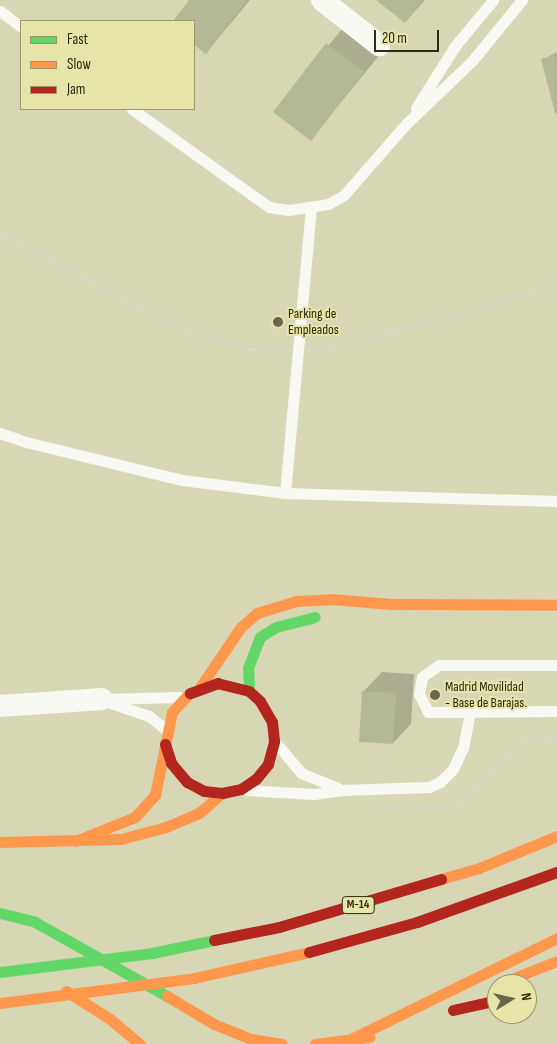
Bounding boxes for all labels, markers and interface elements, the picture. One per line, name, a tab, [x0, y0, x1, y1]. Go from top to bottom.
legend	[20, 20, 195, 110]
scale bar	[377, 20, 442, 52]
text: 20 m	[382, 29, 407, 48]
text: Fast	[67, 30, 88, 49]
text: Slow	[67, 55, 91, 74]
text: Jam	[67, 80, 85, 99]
place label: Parking de Empleados	[288, 306, 339, 338]
marker: Parking de Empleados	[272, 316, 284, 328]
place label: Madrid Movilidad - Base de Barajas.	[445, 679, 527, 712]
marker: Madrid Movilidad - Base de Barajas.	[429, 689, 441, 701]
road number: M-14	[340, 896, 376, 914]
north arrow	[487, 974, 537, 1024]
text: N	[517, 992, 535, 1002]

